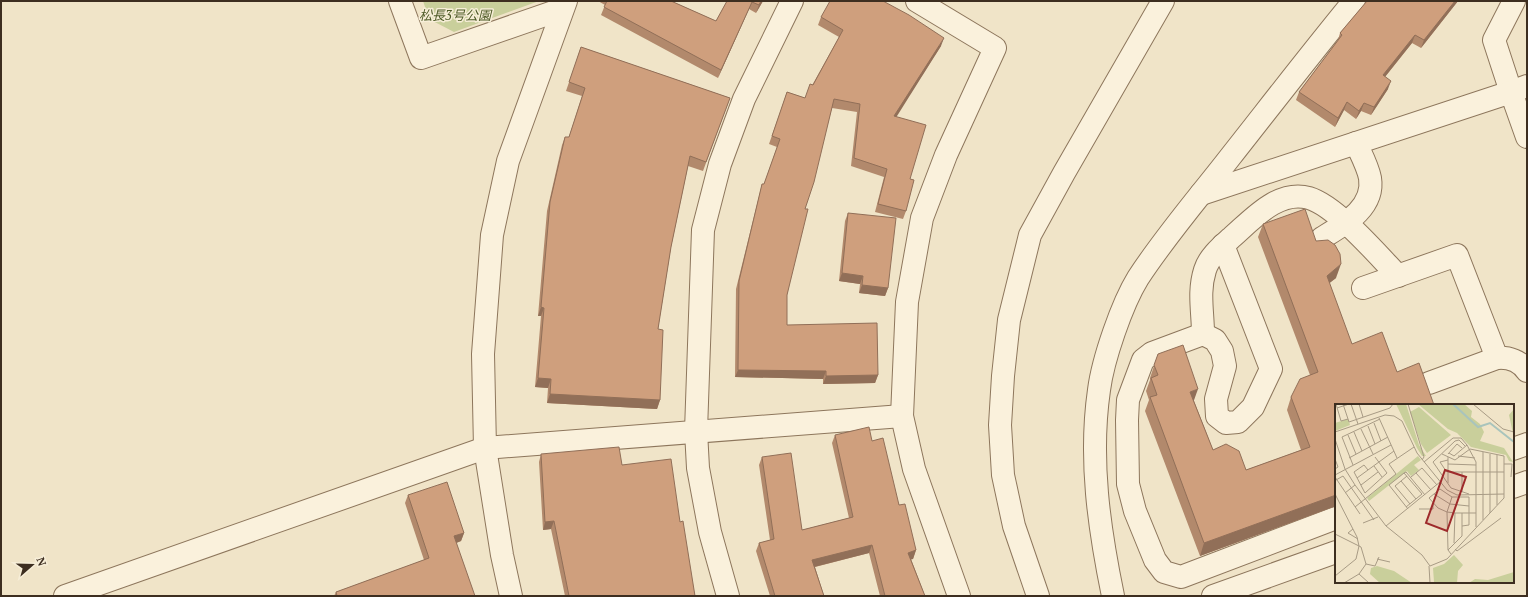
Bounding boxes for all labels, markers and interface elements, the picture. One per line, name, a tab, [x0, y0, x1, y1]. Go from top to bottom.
park label: 松長3号公園	[419, 6, 493, 24]
inset map	[1335, 404, 1514, 583]
north arrow	[12, 545, 52, 585]
text: N	[33, 555, 50, 569]

